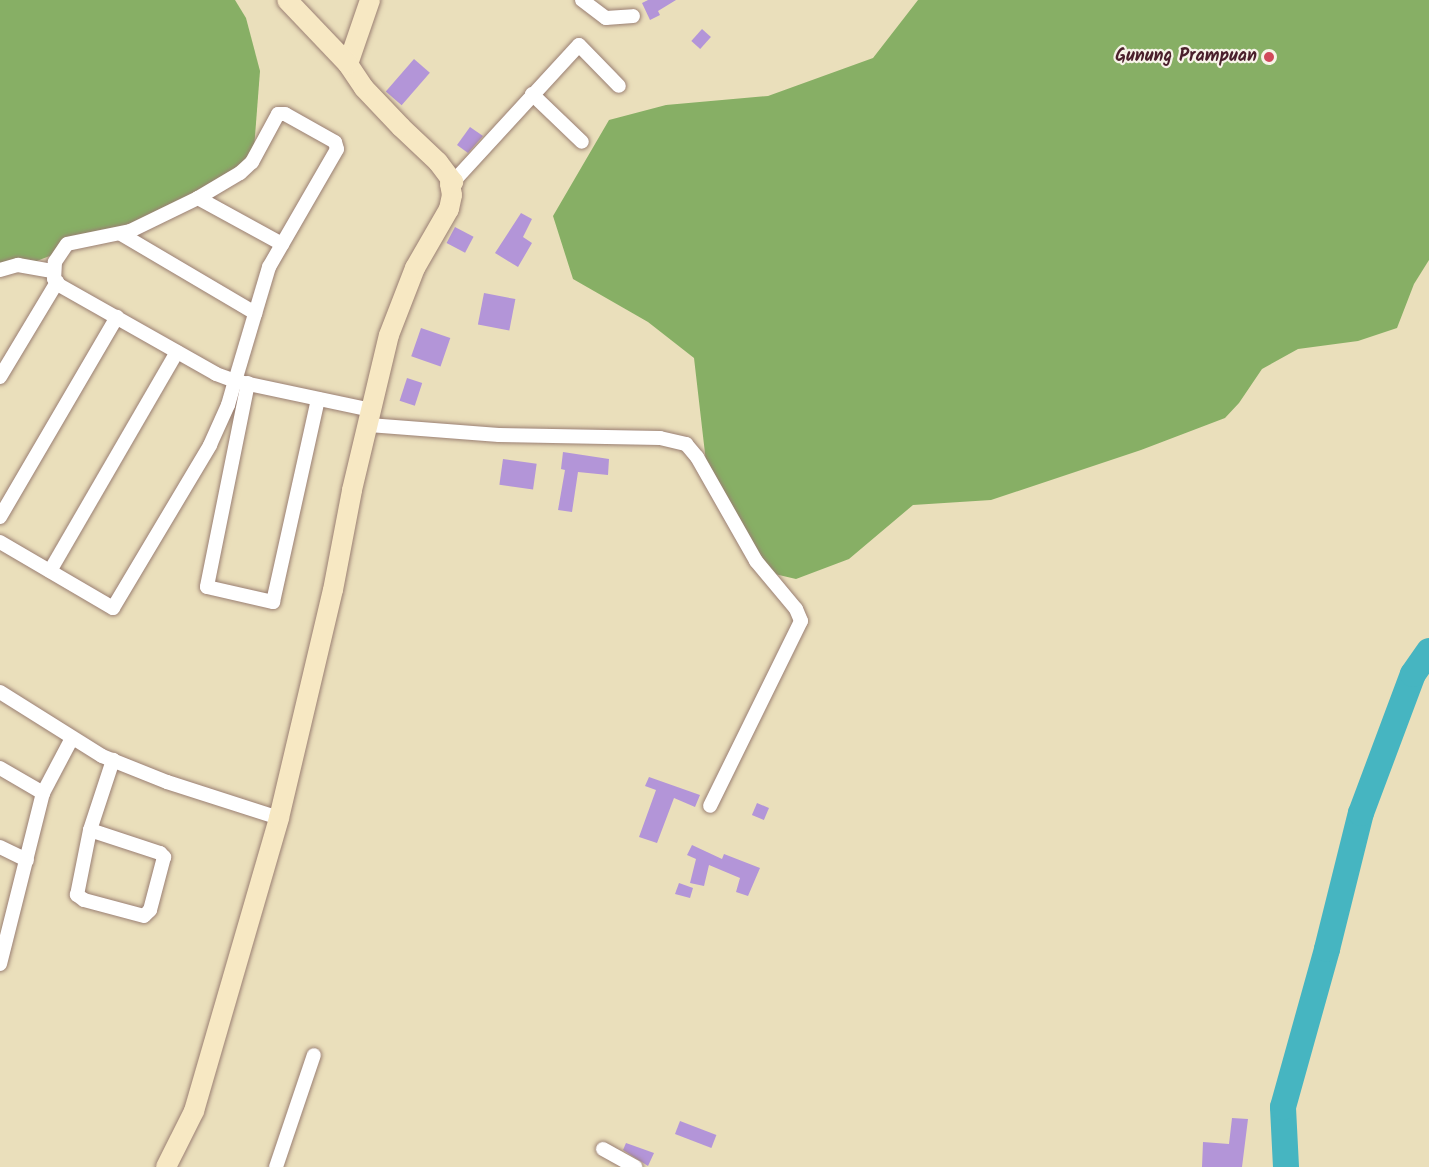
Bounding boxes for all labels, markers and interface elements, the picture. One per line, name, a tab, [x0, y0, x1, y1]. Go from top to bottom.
place label: Gunung Prampuan	[1115, 46, 1257, 68]
marker: Gunung Prampuan	[1262, 50, 1276, 64]

